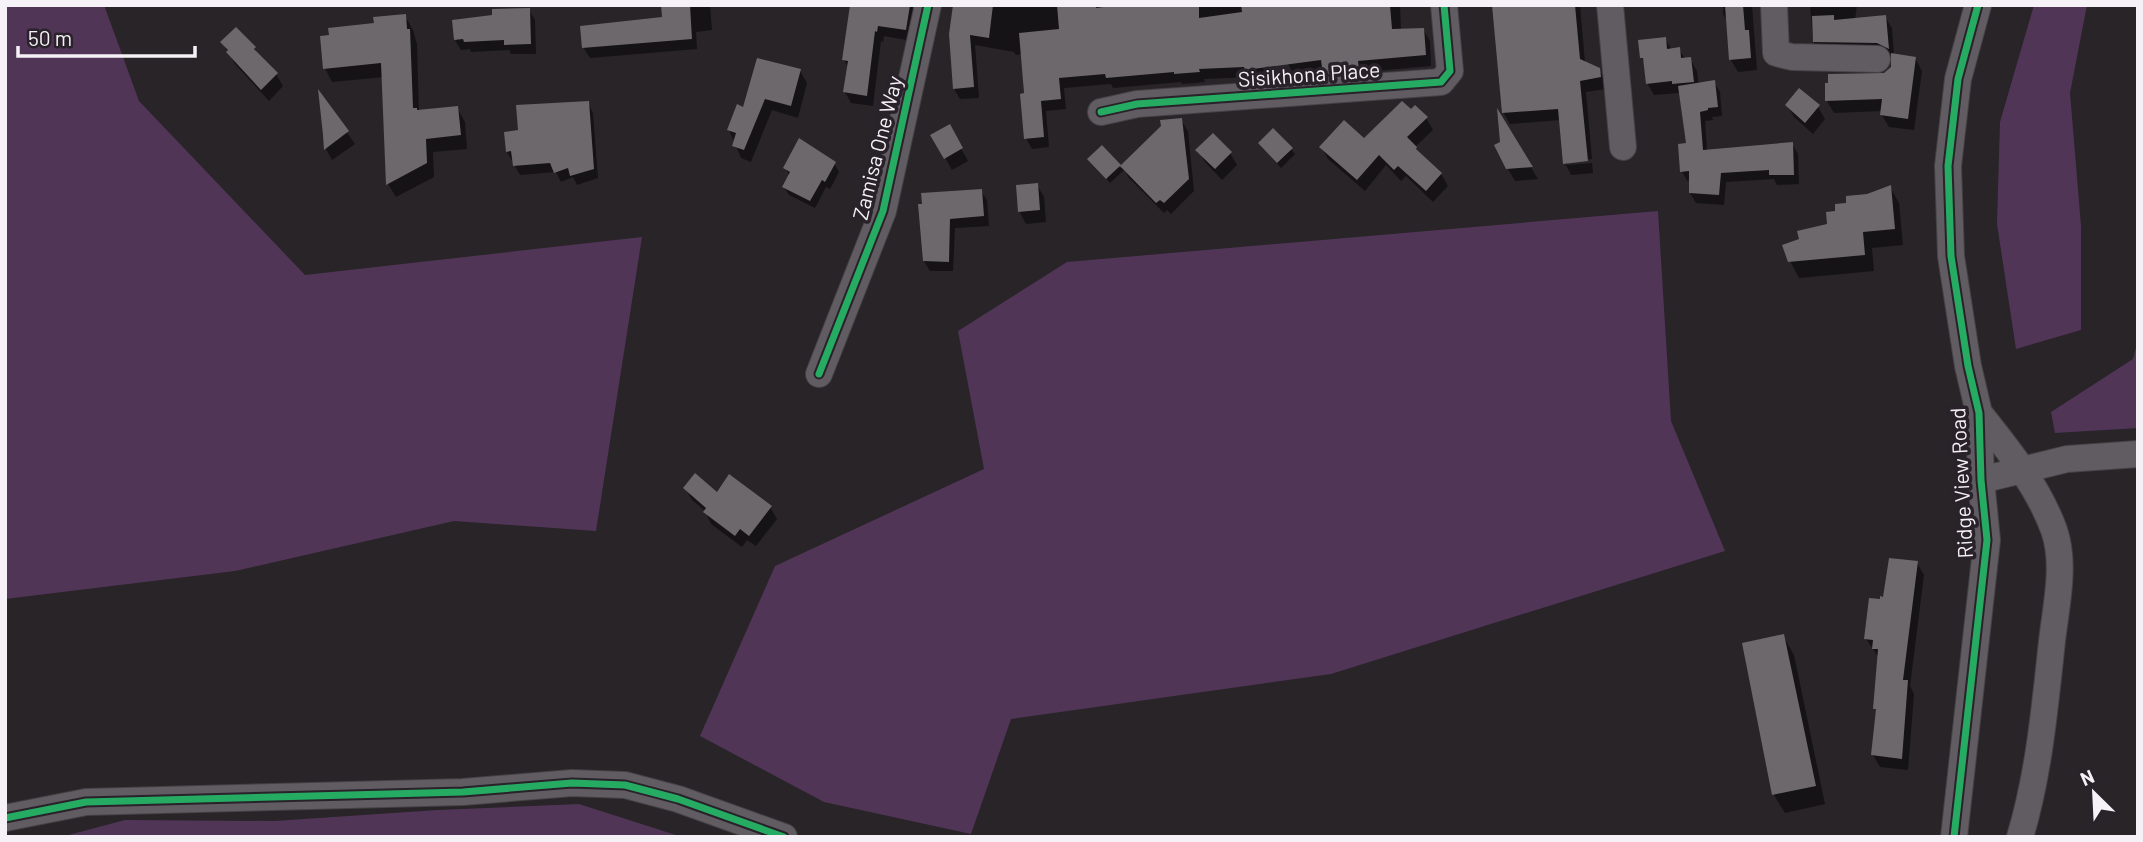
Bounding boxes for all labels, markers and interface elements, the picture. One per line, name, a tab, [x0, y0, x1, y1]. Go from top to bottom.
scale bar	[18, 14, 194, 58]
text: 50 m	[28, 25, 72, 50]
street label: Sisikhona Place	[1237, 56, 1381, 91]
street label: Zamisa One Way	[847, 73, 907, 222]
street label: Ridge View Road	[1944, 407, 1977, 559]
north arrow	[2059, 758, 2129, 828]
text: N	[2076, 764, 2097, 790]

